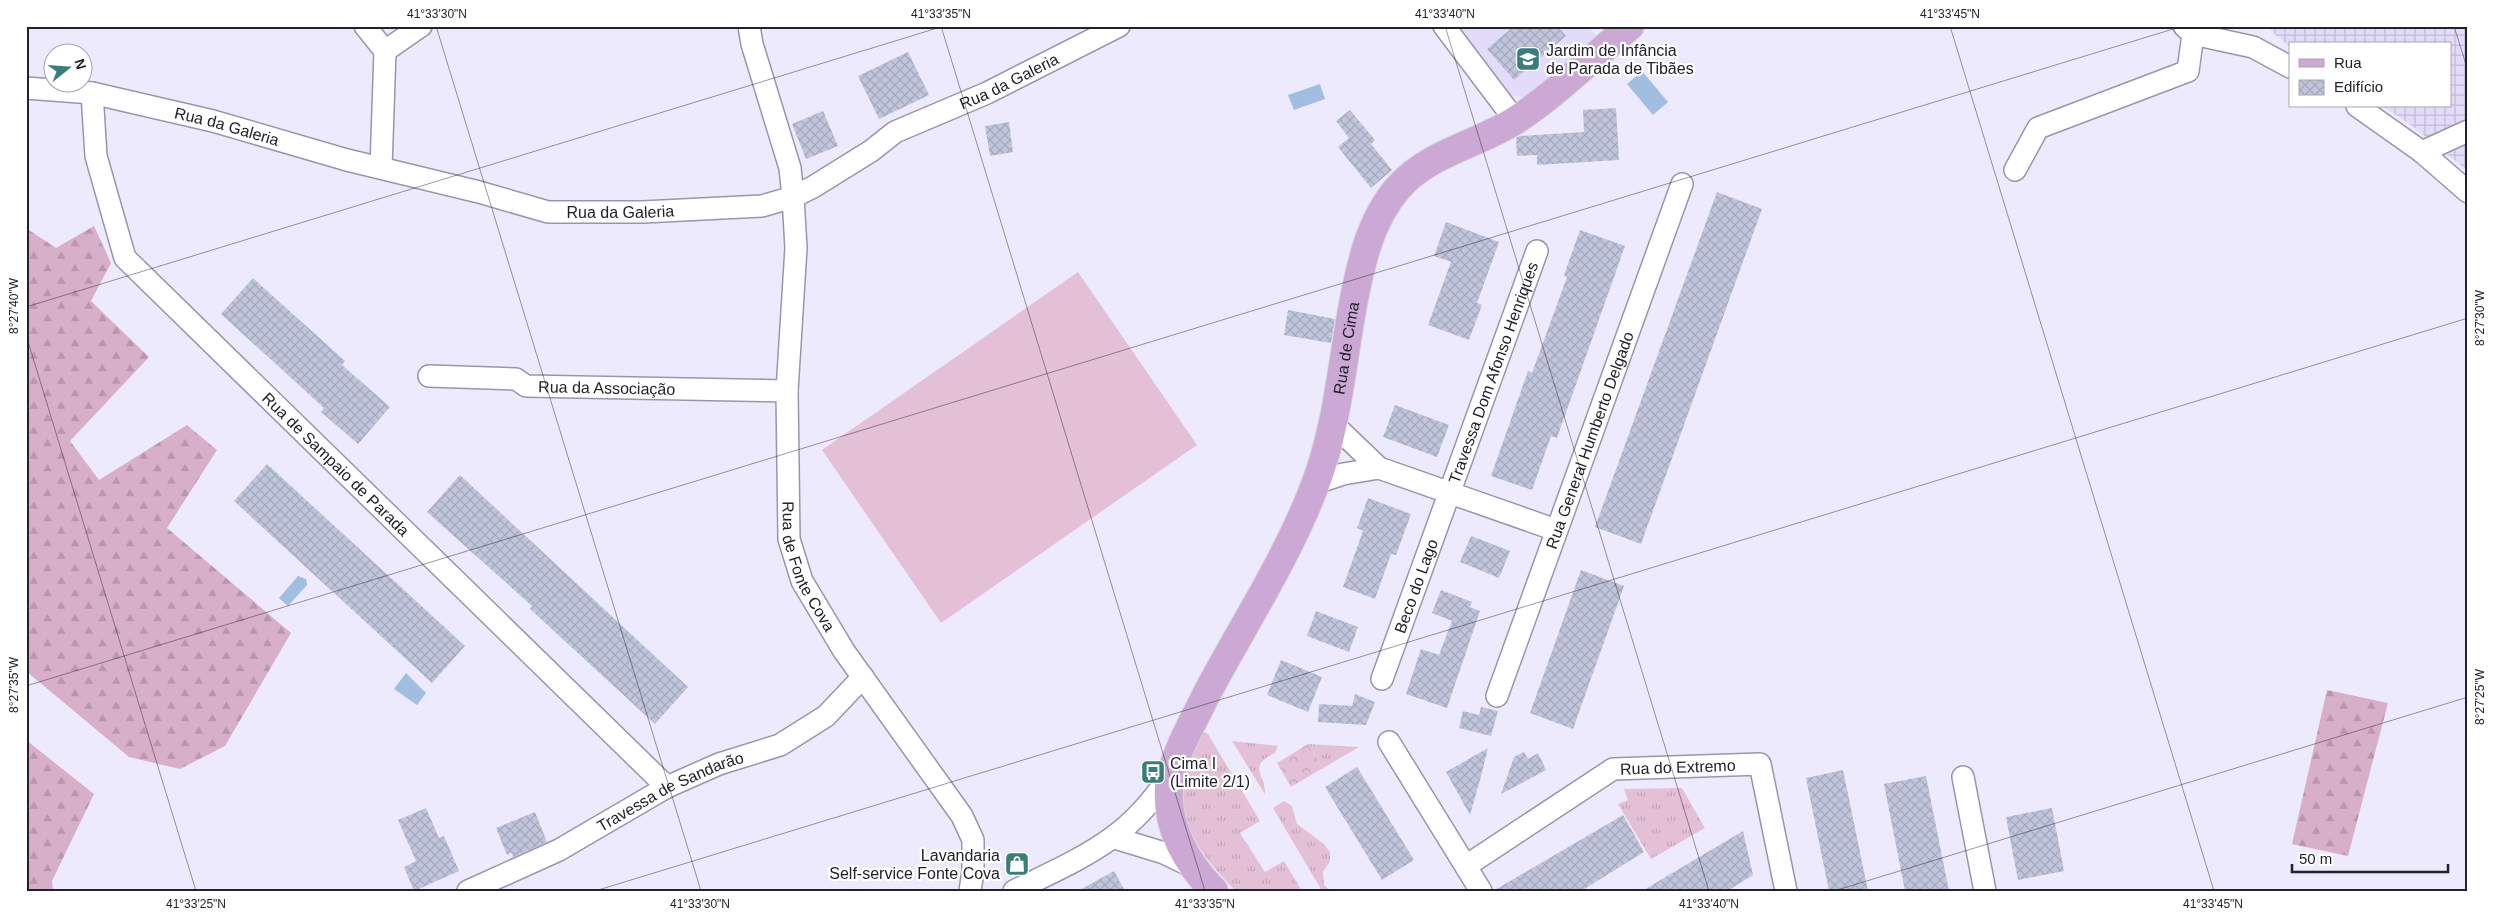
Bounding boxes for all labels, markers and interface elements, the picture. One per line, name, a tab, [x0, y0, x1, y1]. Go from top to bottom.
text: 41°33'30"N	[407, 7, 467, 21]
text: 41°33'35"N	[911, 7, 971, 21]
text: 41°33'40"N	[1415, 7, 1475, 21]
text: 41°33'45"N	[1920, 7, 1980, 21]
north arrow	[42, 42, 92, 92]
place label: Jardim de Infância de Parada de Tibães	[1546, 42, 1694, 77]
legend	[2289, 42, 2452, 108]
school or university icon: Jardim de Infância de Parada de Tibães	[1515, 46, 1541, 72]
street label: Rua da Galeria	[957, 50, 1061, 113]
text: Rua	[2334, 54, 2362, 71]
text: N	[71, 57, 90, 71]
text: Edifício	[2334, 78, 2383, 95]
street label: Rua da Galeria	[173, 104, 281, 149]
street label: Rua da Galeria	[567, 202, 675, 221]
street label: Travessa Dom Afonso Henriques	[1446, 260, 1541, 486]
text: 8°27'40"W	[7, 277, 21, 334]
text: 8°27'30"W	[2473, 289, 2487, 346]
street label: Rua de Cima	[1331, 300, 1362, 396]
street label: Rua General Humberto Delgado	[1543, 329, 1637, 551]
street label: Rua da Associação	[538, 378, 675, 398]
street label: Rua de Sampaio de Parada	[259, 389, 412, 539]
street label: Rua de Fonte Cova	[779, 501, 838, 635]
street label: Beco do Lago	[1391, 537, 1441, 635]
text: 8°27'35"W	[7, 656, 21, 713]
text: 8°27'25"W	[2473, 668, 2487, 725]
street label: Travessa de Sandarão	[594, 749, 746, 835]
place label: Cima I (Limite 2/1)	[1170, 755, 1250, 790]
street label: Rua do Extremo	[1620, 757, 1736, 778]
bus stop icon: Cima I (Limite 2/1)	[1140, 759, 1166, 785]
scale bar	[2292, 842, 2448, 874]
place label: Lavandaria Self-service Fonte Cova	[829, 847, 1000, 882]
text: 50 m	[2299, 850, 2332, 867]
shop icon: Lavandaria Self-service Fonte Cova	[1004, 851, 1030, 877]
text: 41°33'25"N	[166, 897, 226, 911]
text: 41°33'30"N	[670, 897, 730, 911]
text: 41°33'35"N	[1175, 897, 1235, 911]
text: 41°33'40"N	[1679, 897, 1739, 911]
text: 41°33'45"N	[2183, 897, 2243, 911]

